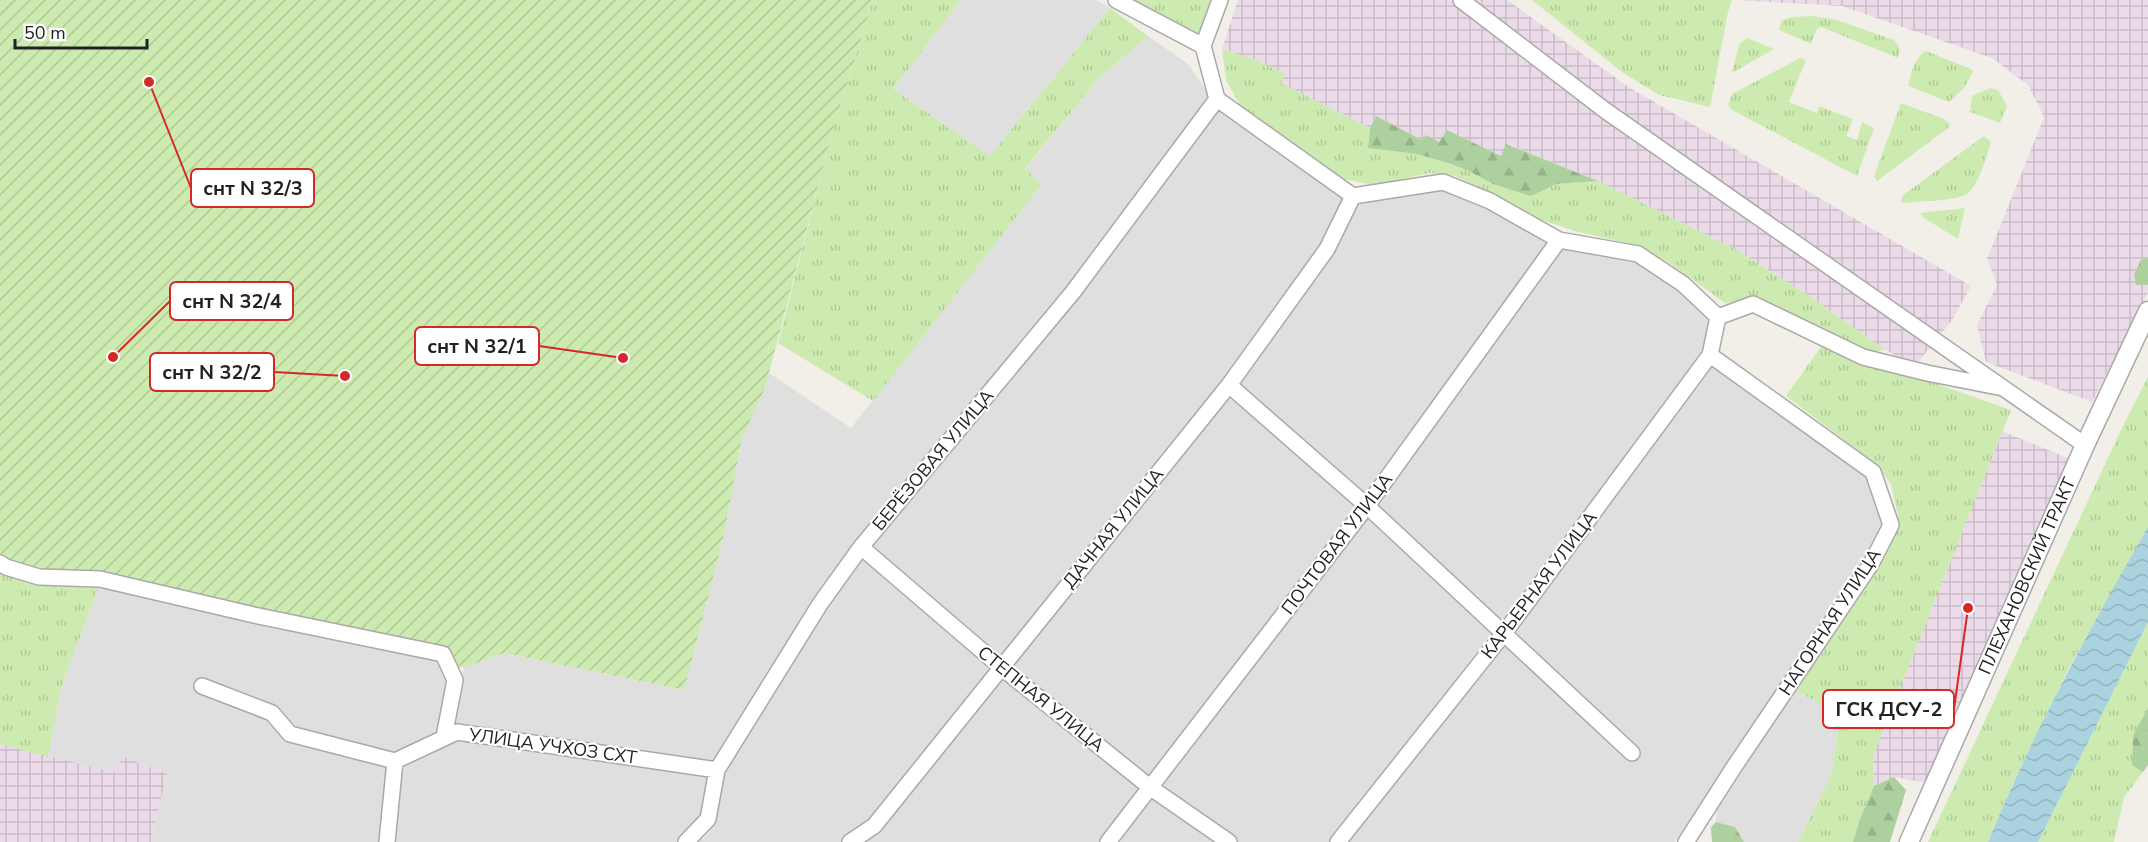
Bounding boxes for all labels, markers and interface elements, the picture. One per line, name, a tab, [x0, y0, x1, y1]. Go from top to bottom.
scale bar	[15, 12, 147, 50]
text: 50 m	[24, 21, 66, 45]
callout: снт N 32/3	[191, 169, 314, 207]
text: снт N 32/3	[203, 175, 303, 202]
callout: снт N 32/4	[170, 282, 293, 320]
text: снт N 32/4	[182, 288, 282, 315]
callout: снт N 32/1	[415, 327, 539, 365]
text: снт N 32/1	[427, 333, 527, 360]
callout: снт N 32/2	[150, 353, 274, 391]
text: снт N 32/2	[162, 359, 262, 386]
street label: БЕРЁЗОВАЯ УЛИЦА	[867, 384, 999, 536]
street label: ДАЧНАЯ УЛИЦА	[1057, 463, 1169, 593]
street label: ПОЧТОВАЯ УЛИЦА	[1276, 469, 1398, 619]
street label: ПЛЕХАНОВСКИЙ ТРАКТ	[1973, 474, 2081, 678]
street label: КАРЬЕРНАЯ УЛИЦА	[1476, 506, 1602, 664]
street label: НАГОРНАЯ УЛИЦА	[1773, 544, 1887, 700]
street label: СТЕПНАЯ УЛИЦА	[973, 641, 1109, 757]
callout: ГСК ДСУ-2	[1823, 690, 1954, 728]
text: ГСК ДСУ-2	[1836, 696, 1942, 723]
street label: УЛИЦА УЧХОЗ СХТ	[466, 722, 639, 770]

